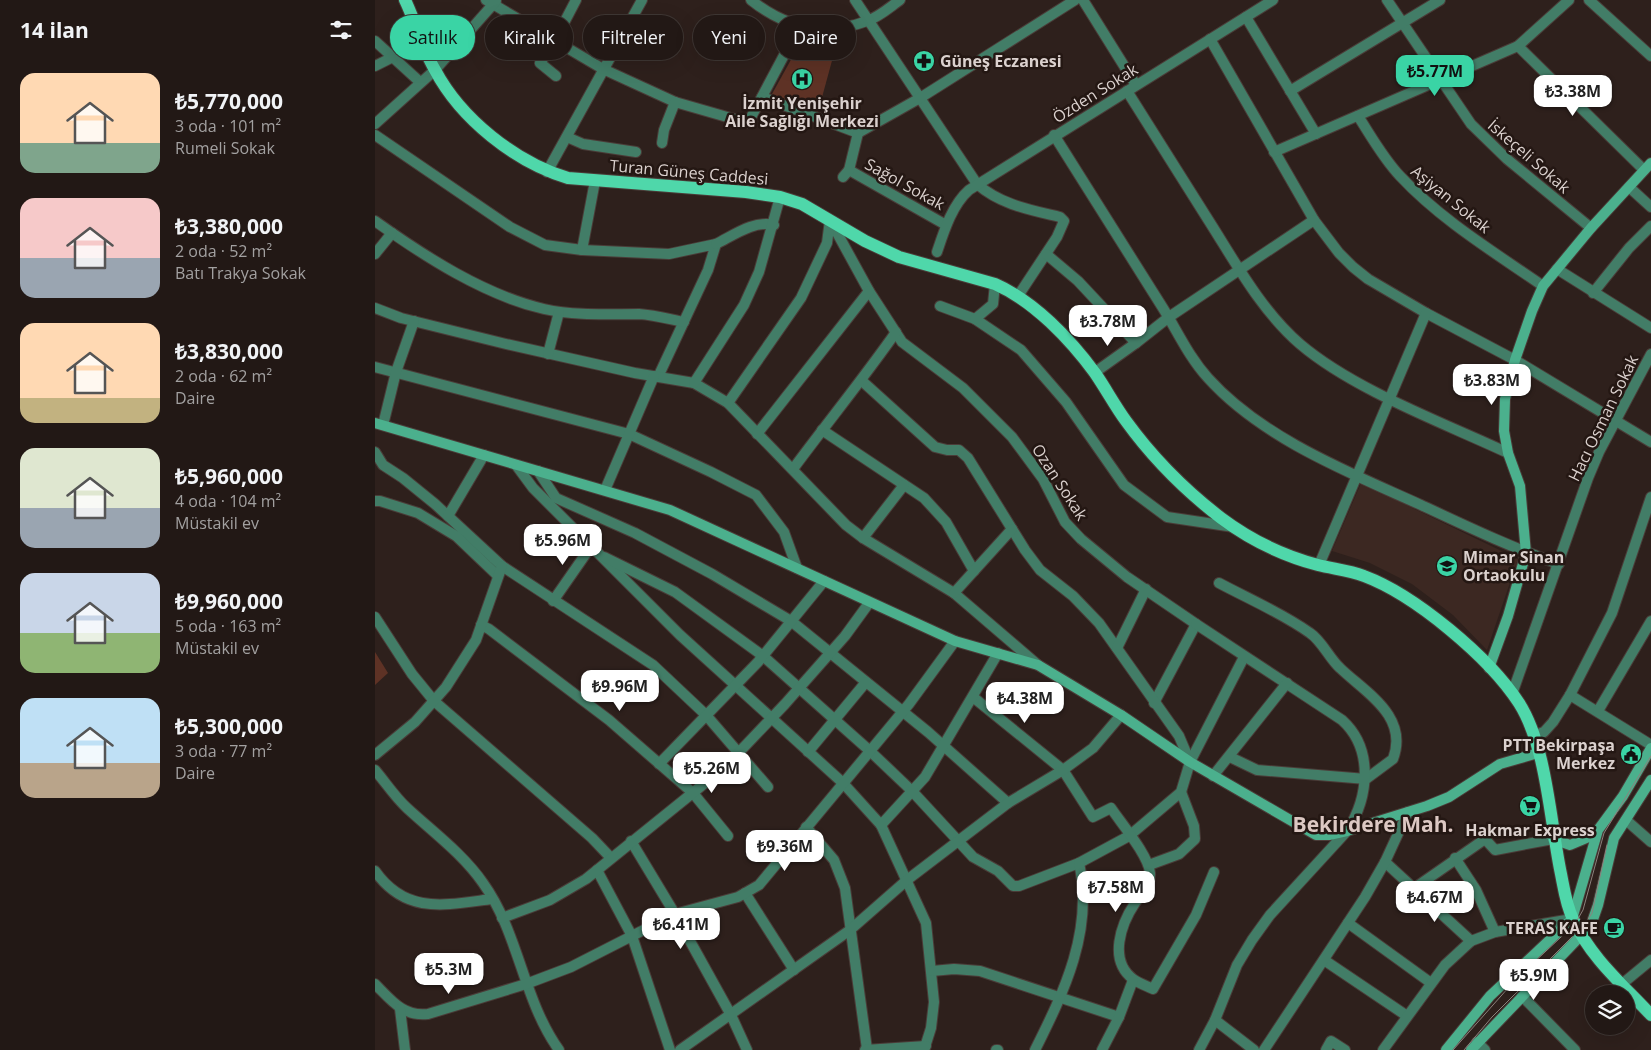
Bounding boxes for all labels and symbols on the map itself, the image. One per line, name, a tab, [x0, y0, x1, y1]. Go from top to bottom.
pharmacy icon: Güneş Eczanesi	[912, 49, 936, 73]
place label: Güneş Eczanesi	[940, 50, 1062, 72]
pin: ₺5.77M	[1394, 54, 1476, 97]
street label: Özden Sokak	[1048, 58, 1142, 128]
hospital icon: İzmit Yenişehir Aile Sağlığı Merkezi	[790, 67, 814, 91]
pin: ₺3.38M	[1532, 74, 1614, 117]
place label: İzmit Yenişehir Aile Sağlığı Merkezi	[725, 92, 879, 132]
street label: İskeçeli Sokak	[1483, 114, 1575, 198]
street label: Sağol Sokak	[861, 153, 949, 215]
street label: Turan Güneş Caddesi	[609, 154, 769, 190]
street label: Aşiyan Sokak	[1406, 160, 1496, 238]
pin: ₺3.78M	[1067, 304, 1149, 347]
street label: Hacı Osman Sokak	[1563, 350, 1643, 485]
pin: ₺3.83M	[1451, 364, 1533, 406]
street label: Ozan Sokak	[1027, 440, 1093, 525]
pin: ₺5.96M	[522, 524, 604, 566]
place label: Mimar Sinan Ortaokulu	[1463, 546, 1564, 586]
school or university icon: Mimar Sinan Ortaokulu	[1435, 554, 1459, 578]
pin: ₺9.96M	[579, 670, 661, 712]
pin: ₺4.38M	[984, 682, 1066, 724]
place label: PTT Bekirpaşa Merkez	[1503, 734, 1615, 774]
public building icon: PTT Bekirpaşa Merkez	[1619, 742, 1643, 766]
pin: ₺5.26M	[671, 752, 753, 794]
supermarket icon: Hakmar Express	[1518, 794, 1542, 818]
district label: Bekirdere Mah.	[1293, 810, 1453, 838]
place label: Hakmar Express	[1465, 819, 1595, 841]
pin: ₺9.36M	[744, 830, 826, 872]
pin: ₺7.58M	[1075, 870, 1157, 913]
pin: ₺4.67M	[1394, 880, 1476, 923]
pin: ₺6.41M	[640, 908, 722, 950]
cafe icon: TERAS KAFE	[1602, 916, 1626, 940]
place label: TERAS KAFE	[1506, 917, 1598, 939]
pin: ₺5.3M	[414, 952, 484, 995]
pin: ₺5.9M	[1499, 958, 1569, 1001]

